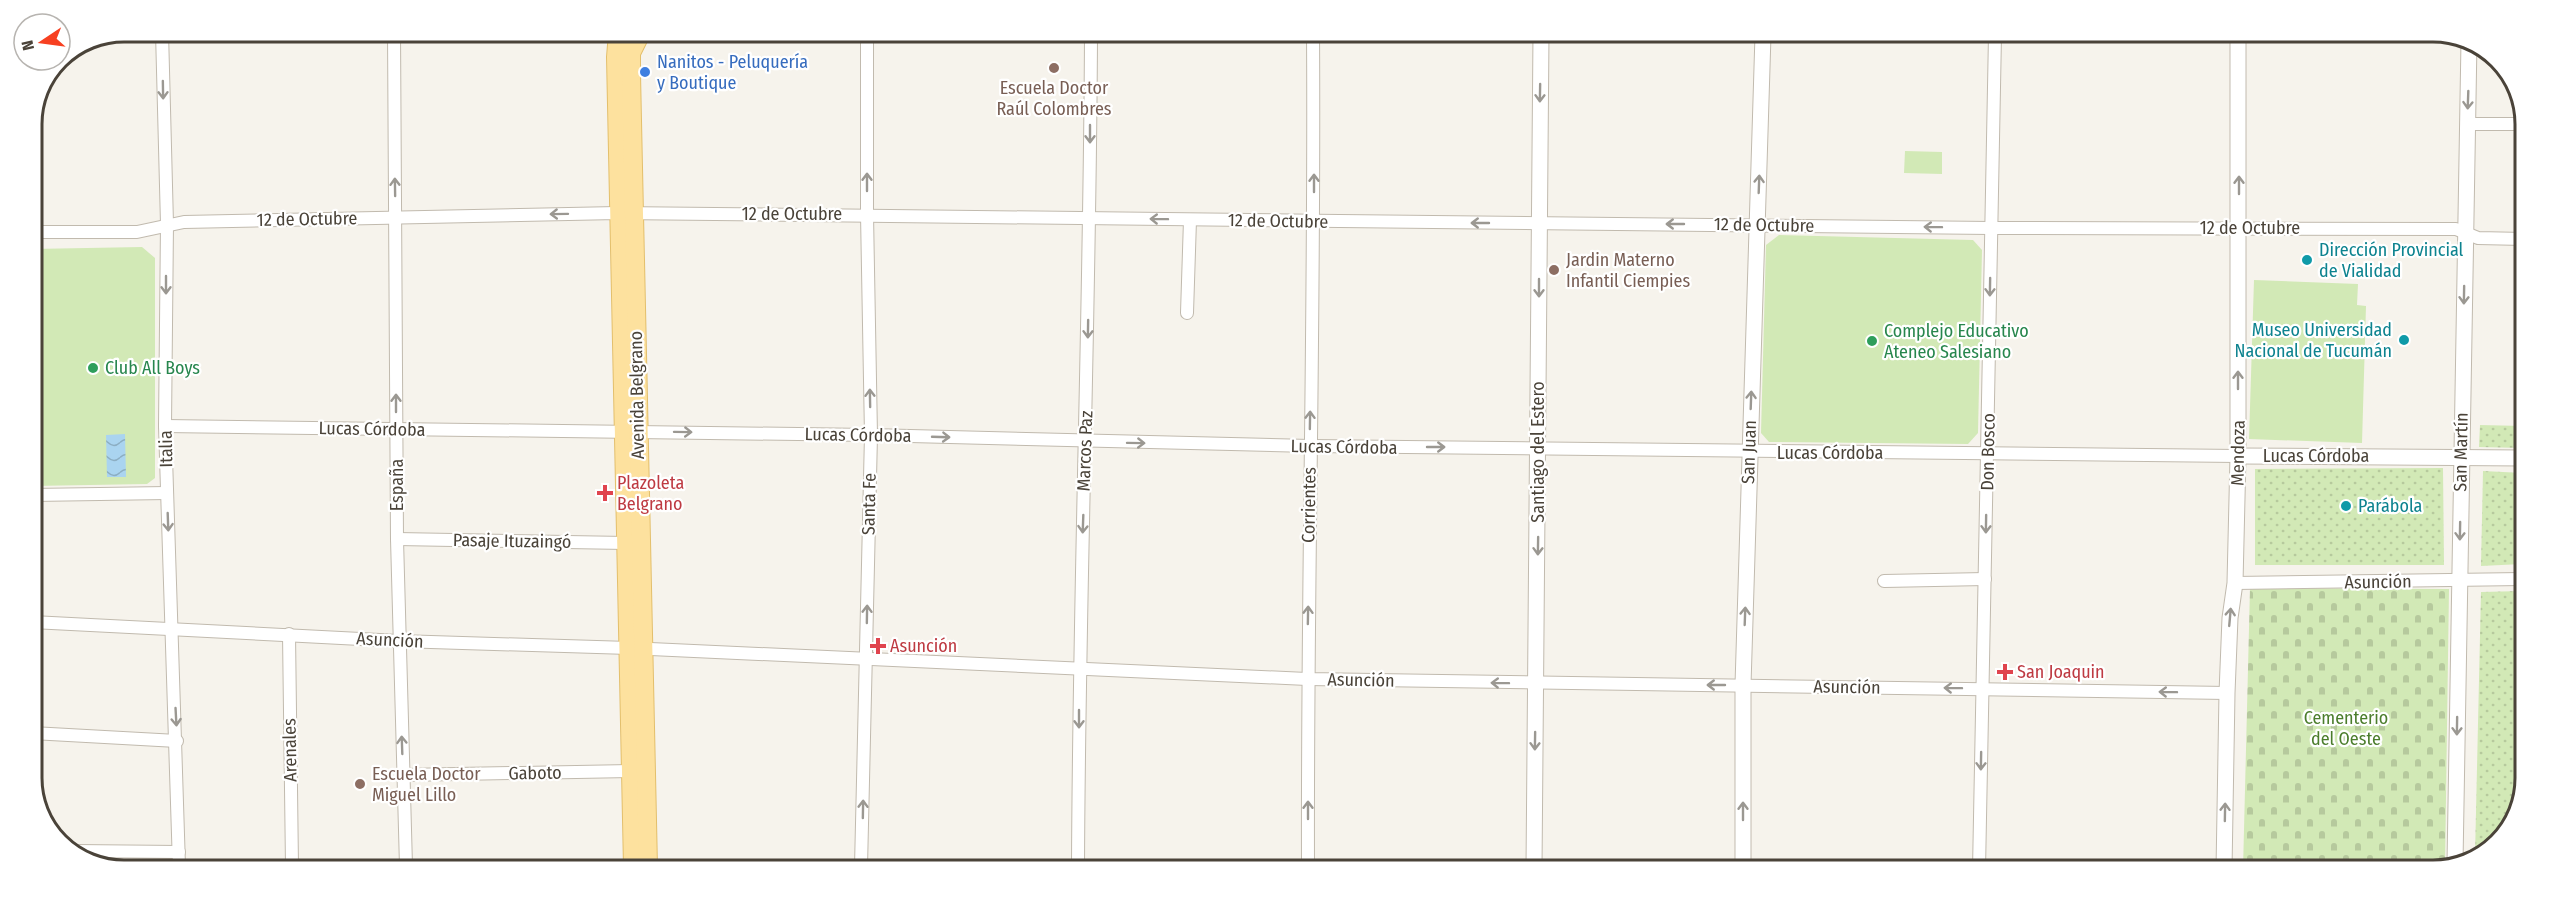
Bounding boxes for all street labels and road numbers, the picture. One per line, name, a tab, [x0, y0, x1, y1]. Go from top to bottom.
street label: 12 de Octubre	[742, 203, 842, 225]
street label: 12 de Octubre	[257, 207, 358, 231]
street label: 12 de Octubre	[1228, 209, 1329, 233]
street label: 12 de Octubre	[1714, 213, 1815, 237]
street label: 12 de Octubre	[2200, 217, 2300, 239]
street label: Avenida Belgrano	[625, 331, 649, 459]
street label: Santiago del Estero	[1527, 381, 1549, 523]
street label: Marcos Paz	[1073, 410, 1097, 492]
street label: San Martín	[2449, 412, 2473, 492]
street label: Don Bosco	[1976, 413, 2000, 491]
street label: Lucas Córdoba	[318, 417, 426, 441]
street label: San Juan	[1737, 420, 1761, 484]
street label: Mendoza	[2226, 420, 2250, 486]
street label: Lucas Córdoba	[804, 423, 912, 447]
street label: Italia	[155, 430, 177, 468]
street label: Lucas Córdoba	[1290, 435, 1398, 459]
street label: Lucas Córdoba	[1777, 442, 1883, 464]
street label: Lucas Córdoba	[2263, 445, 2369, 467]
street label: España	[386, 459, 408, 511]
street label: Corrientes	[1297, 467, 1321, 543]
street label: Santa Fe	[857, 473, 881, 535]
street label: Pasaje Ituzaingó	[453, 529, 571, 553]
street label: Asunción	[2344, 570, 2412, 594]
street label: Asunción	[356, 627, 424, 653]
street label: Asunción	[1327, 668, 1395, 692]
street label: Asunción	[1813, 675, 1881, 699]
street label: Arenales	[278, 718, 302, 782]
street label: Gaboto	[508, 762, 562, 784]

